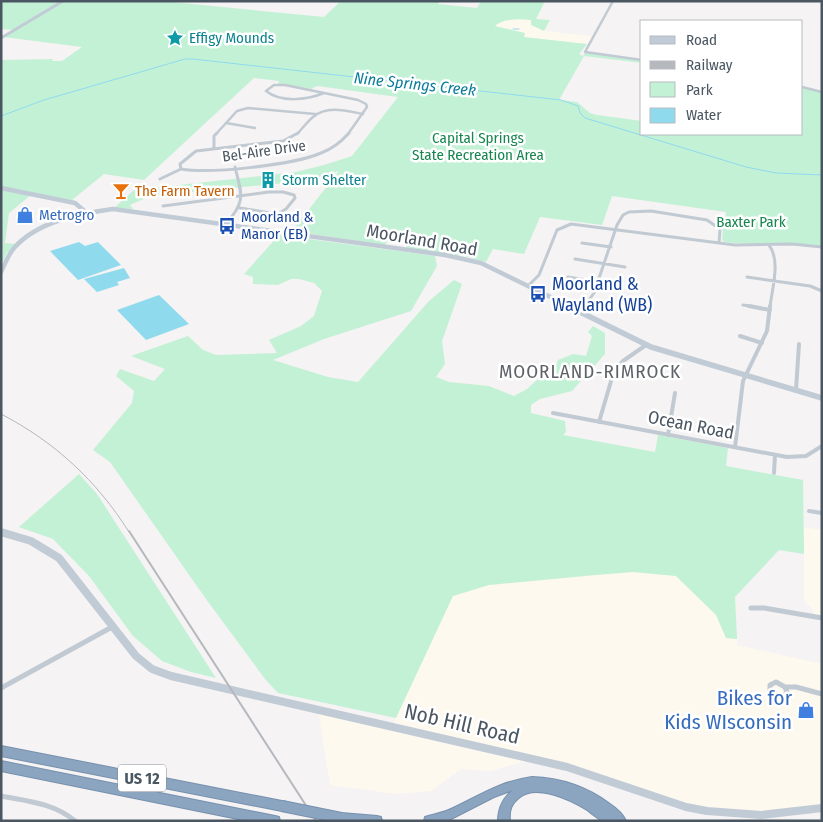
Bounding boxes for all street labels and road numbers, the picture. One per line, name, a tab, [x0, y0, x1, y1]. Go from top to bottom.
street label: Bel-Aire Drive	[221, 136, 307, 166]
street label: Moorland Road	[365, 219, 479, 261]
street label: Ocean Road	[646, 406, 736, 444]
street label: Nob Hill Road	[402, 698, 522, 750]
road number: US 12	[118, 764, 166, 791]

